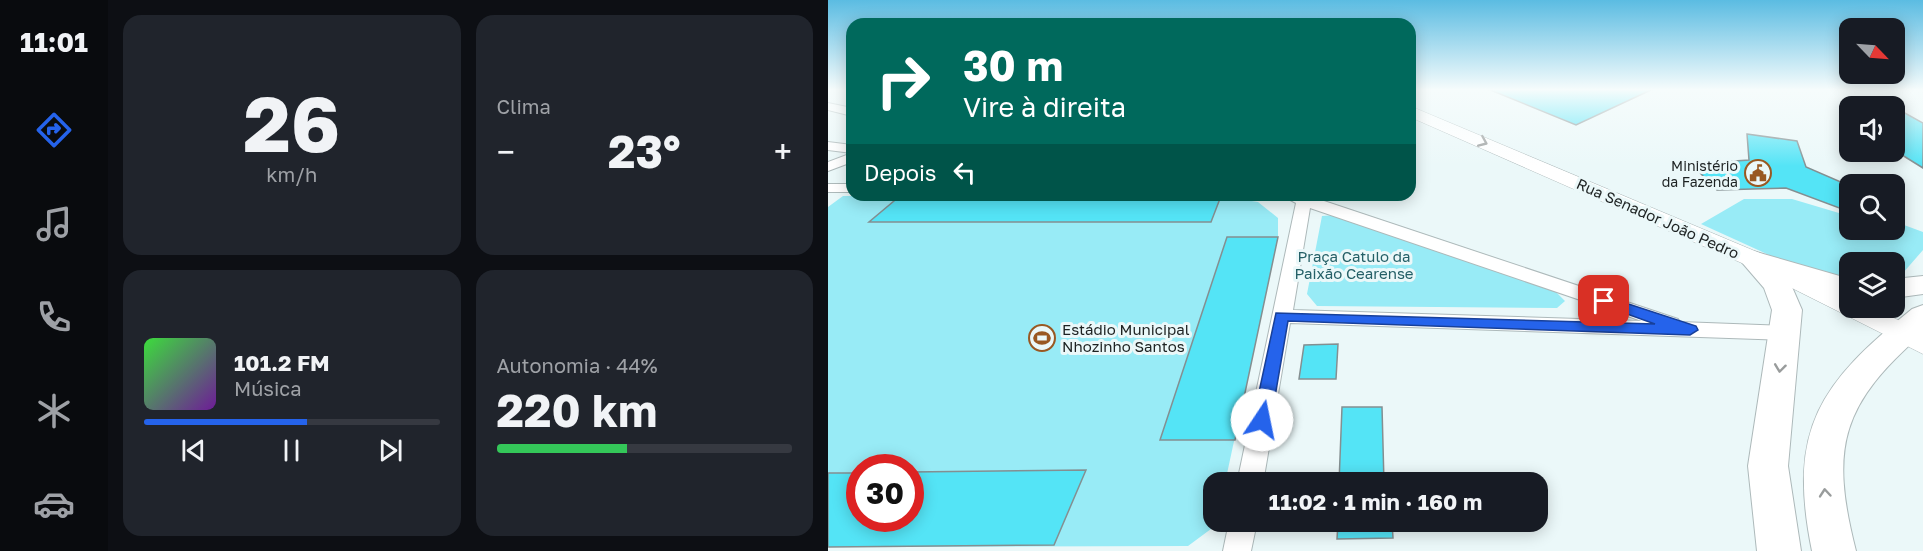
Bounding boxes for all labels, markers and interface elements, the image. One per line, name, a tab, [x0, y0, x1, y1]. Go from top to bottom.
north arrow	[1839, 18, 1905, 84]
map controls	[1839, 18, 1905, 318]
text: 11:01	[20, 26, 88, 58]
text: 30 m	[963, 40, 1063, 90]
icon: right	[864, 42, 942, 120]
text: 26	[243, 76, 340, 169]
text: Vire à direita	[963, 91, 1126, 123]
text: Clima	[497, 94, 551, 118]
button: sound	[1839, 96, 1905, 162]
icon: directions	[33, 109, 75, 151]
text: 23°	[608, 124, 680, 178]
text: −	[497, 132, 515, 171]
text: +	[774, 132, 792, 171]
one-way arrow	[1477, 135, 1488, 147]
icon: left	[948, 156, 981, 189]
place label: Ministério da Fazenda	[1662, 157, 1738, 190]
public building icon: Ministério da Fazenda	[1743, 158, 1773, 188]
text: Depois	[864, 159, 936, 186]
text: km/h	[266, 162, 317, 186]
street label: Rua Senador João Pedro	[1574, 174, 1742, 262]
button: search	[1839, 174, 1905, 240]
icon: music	[33, 203, 75, 245]
park label: Praça Catulo da Paixão Cearense	[1294, 247, 1414, 282]
button: layers	[1839, 252, 1905, 318]
pin	[1578, 275, 1629, 326]
icon: arrive	[1587, 284, 1620, 317]
icon: phone	[33, 296, 75, 338]
place label: Estádio Municipal Nhozinho Santos	[1062, 320, 1190, 355]
sports icon: Estádio Municipal Nhozinho Santos	[1027, 323, 1057, 353]
text: 101.2 FM	[234, 349, 330, 376]
text: Autonomia · 44%	[497, 353, 657, 377]
one-way arrow	[1775, 364, 1787, 373]
text: Música	[234, 376, 301, 400]
text: 220 km	[497, 383, 657, 437]
position arrow	[1230, 388, 1294, 452]
icon: climate	[33, 390, 75, 432]
icon: previous	[177, 434, 210, 467]
icon: pause	[275, 434, 308, 467]
icon: next	[374, 434, 407, 467]
speed limit sign: 30	[846, 454, 924, 532]
icon: car	[33, 483, 75, 525]
text: 11:02 · 1 min · 160 m	[1269, 488, 1482, 515]
one-way arrow	[1819, 489, 1832, 498]

